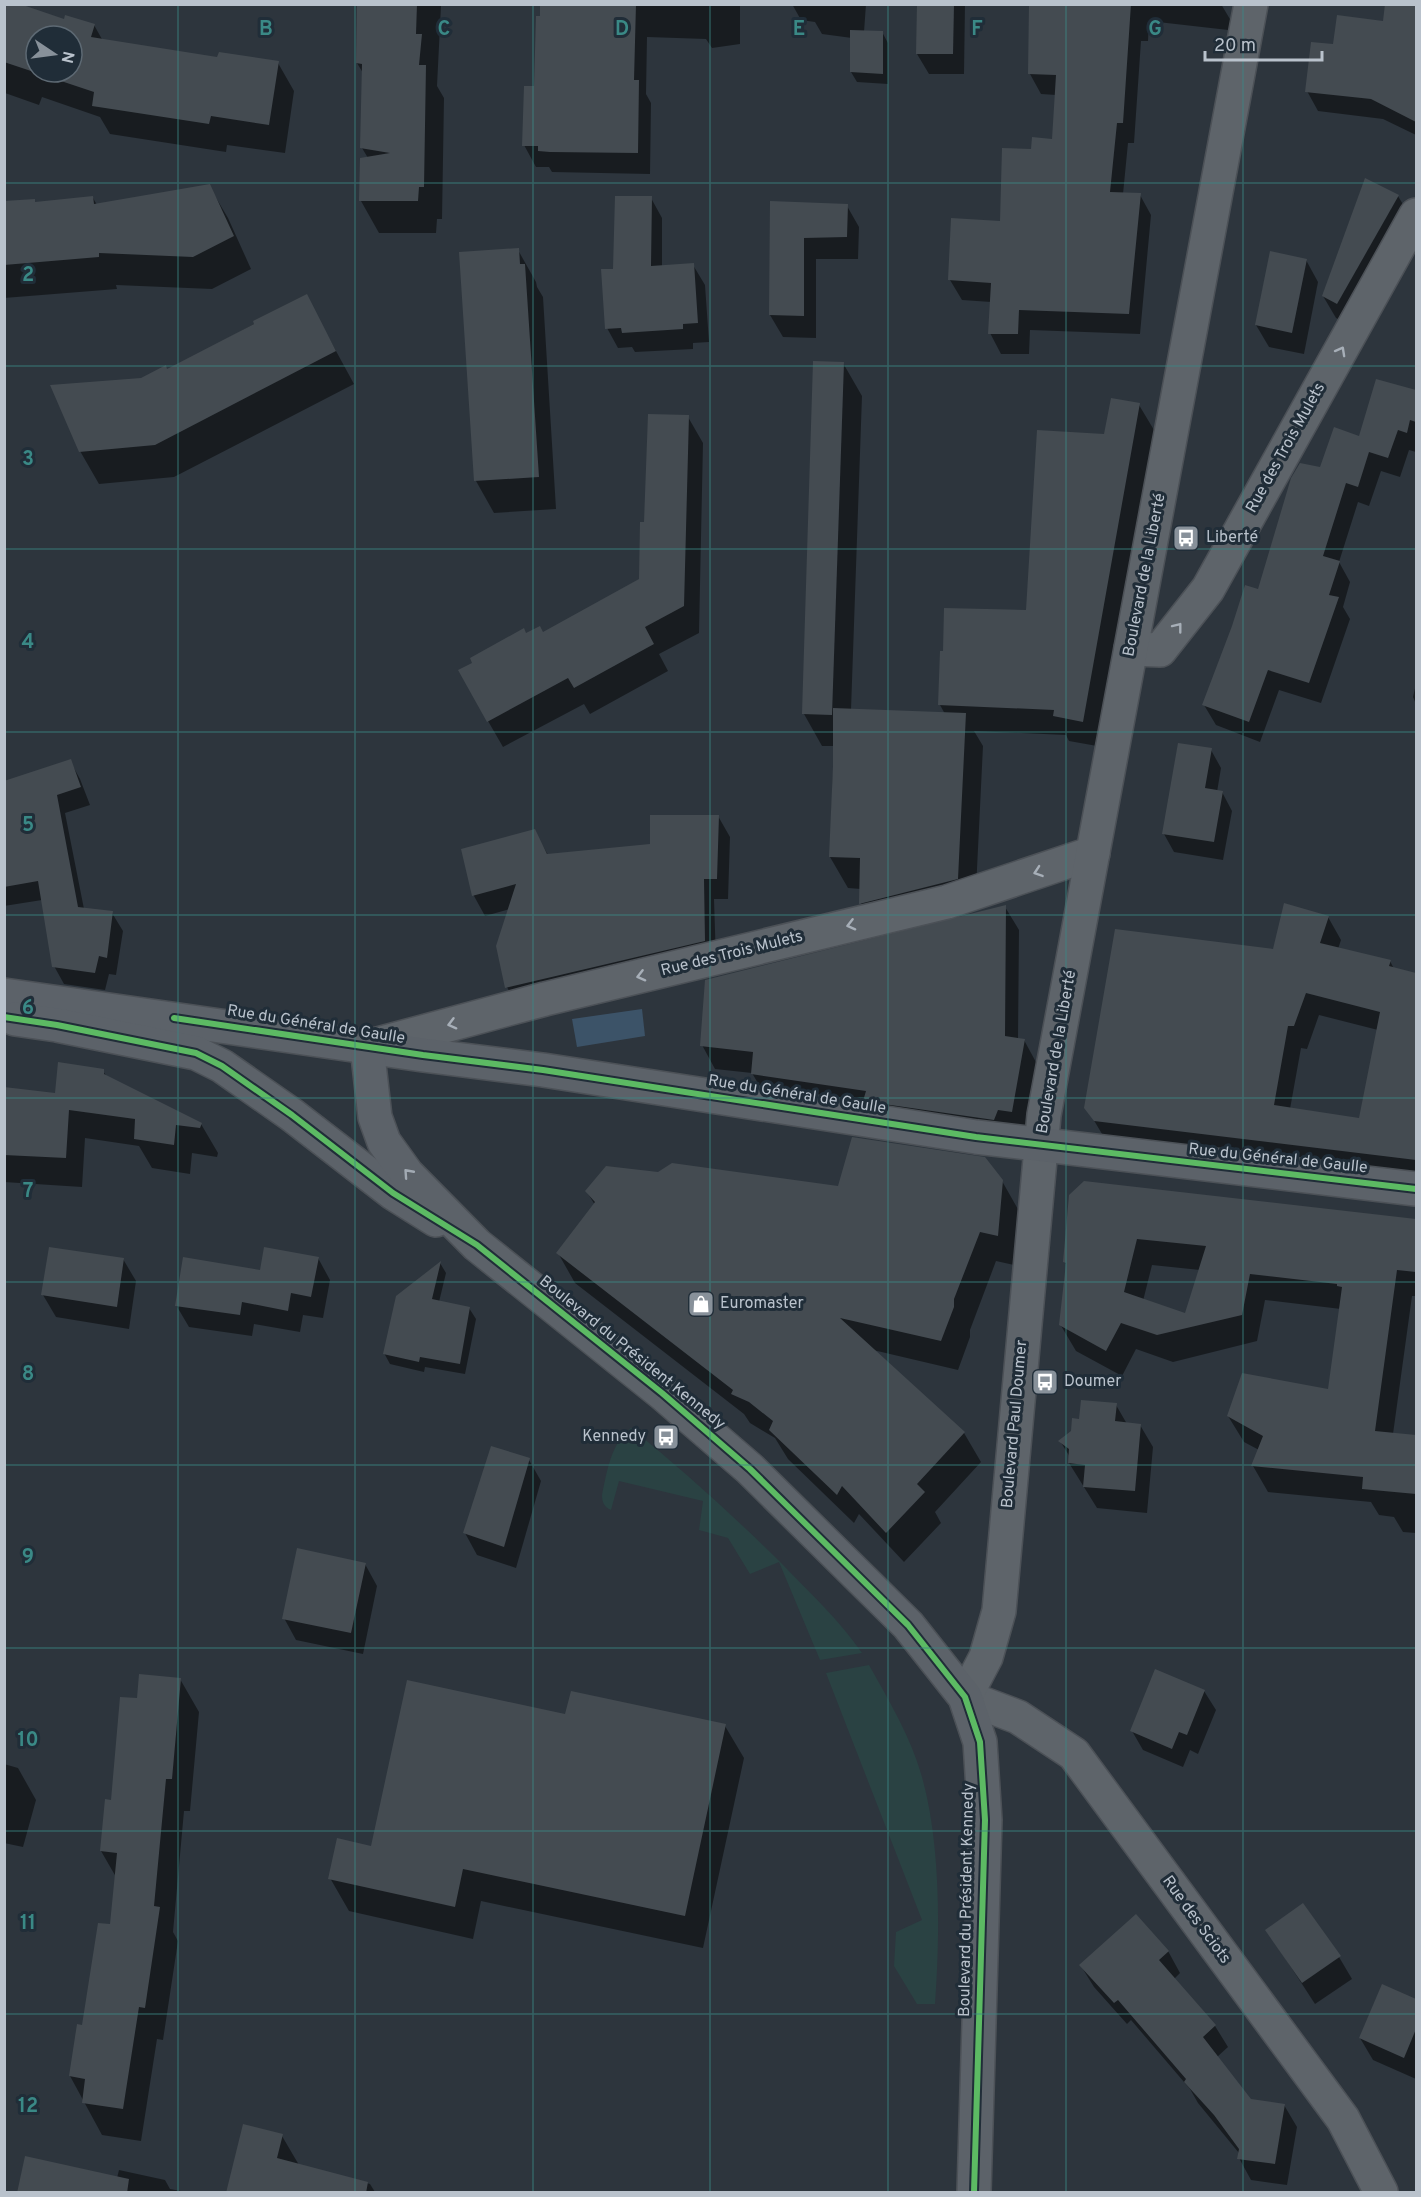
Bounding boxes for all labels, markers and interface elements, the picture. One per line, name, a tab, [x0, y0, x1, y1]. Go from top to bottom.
text: B	[259, 17, 273, 43]
text: C	[438, 17, 450, 43]
text: D	[615, 17, 629, 43]
text: E	[793, 17, 805, 43]
text: F	[971, 17, 983, 43]
text: G	[1148, 17, 1162, 43]
north arrow	[24, 24, 84, 84]
scale bar	[1205, 24, 1322, 62]
text: 20 m	[1214, 35, 1256, 58]
text: N	[56, 49, 78, 65]
text: 2	[22, 263, 34, 289]
one-way arrow	[1334, 346, 1345, 357]
street label: Rue des Trois Mulets	[1242, 379, 1330, 517]
text: 3	[22, 447, 34, 473]
street label: Boulevard de la Liberté	[1119, 492, 1171, 658]
bus stop icon: Liberté	[1171, 523, 1201, 553]
place label: Liberté	[1206, 528, 1258, 548]
one-way arrow	[1171, 622, 1182, 633]
text: 4	[22, 630, 34, 656]
text: 5	[22, 813, 34, 839]
one-way arrow	[1033, 864, 1044, 877]
one-way arrow	[846, 918, 856, 931]
street label: Rue des Trois Mulets	[659, 927, 805, 981]
one-way arrow	[636, 969, 646, 982]
street label: Boulevard de la Liberté	[1033, 969, 1081, 1135]
text: 6	[22, 996, 34, 1022]
street label: Rue du Général de Gaulle	[226, 1001, 406, 1049]
one-way arrow	[447, 1017, 457, 1029]
street label: Rue du Général de Gaulle	[707, 1071, 887, 1119]
street label: Rue du Général de Gaulle	[1187, 1140, 1369, 1178]
one-way arrow	[404, 1168, 415, 1179]
text: 7	[23, 1179, 33, 1205]
street label: Boulevard du Président Kennedy	[535, 1272, 729, 1434]
shop icon: Euromaster	[686, 1289, 716, 1319]
place label: Euromaster	[720, 1294, 804, 1314]
street label: Boulevard Paul Doumer	[998, 1339, 1032, 1509]
text: 8	[22, 1362, 34, 1388]
bus stop icon: Doumer	[1030, 1367, 1060, 1397]
place label: Doumer	[1064, 1372, 1122, 1392]
bus stop icon: Kennedy	[651, 1422, 681, 1452]
place label: Kennedy	[582, 1427, 646, 1447]
text: 9	[22, 1545, 34, 1571]
text: 10	[17, 1728, 39, 1754]
street label: Boulevard du Président Kennedy	[955, 1783, 979, 2017]
street label: Rue des Sciots	[1157, 1872, 1235, 1968]
text: 11	[20, 1911, 36, 1937]
text: 12	[18, 2094, 38, 2120]

